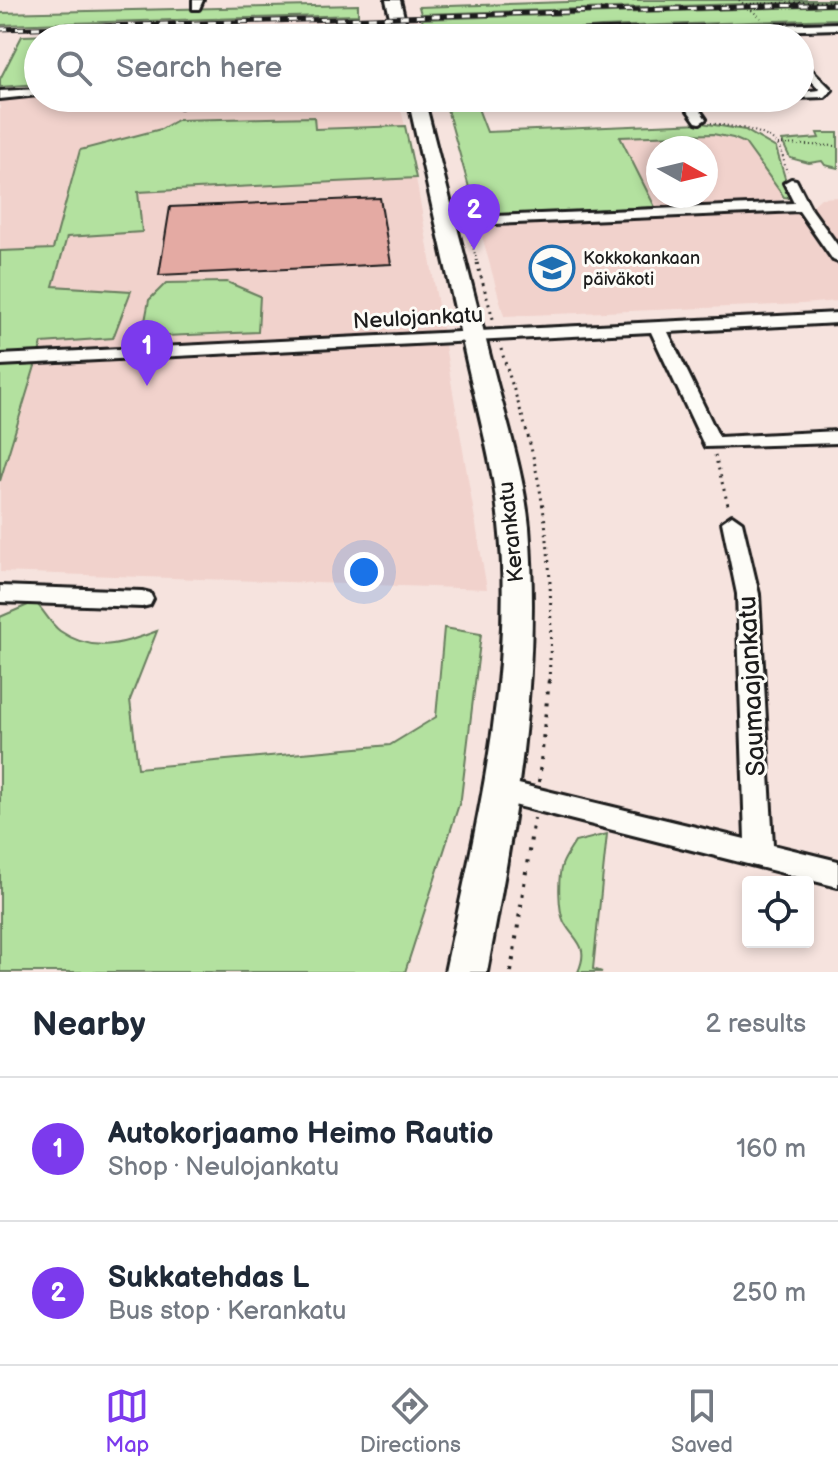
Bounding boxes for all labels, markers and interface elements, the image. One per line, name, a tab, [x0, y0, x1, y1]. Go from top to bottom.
search box	[24, 24, 814, 112]
icon: search	[52, 46, 96, 90]
text: Search here	[116, 50, 282, 86]
north arrow	[646, 136, 718, 208]
pin: 2	[448, 184, 500, 250]
school or university icon: Kokkokankaan päiväkoti	[528, 244, 576, 292]
place label: Kokkokankaan päiväkoti	[583, 248, 700, 290]
street label: Neulojankatu	[352, 302, 484, 335]
pin: 1	[121, 320, 173, 386]
street label: Kerankatu	[493, 480, 530, 584]
your location	[344, 552, 384, 592]
street label: Saumaajankatu	[732, 595, 773, 777]
map controls	[742, 876, 814, 948]
button: locate	[742, 876, 814, 948]
text: Nearby	[32, 1004, 146, 1045]
text: 2 results	[706, 1009, 806, 1040]
text: Autokorjaamo Heimo Rautio	[108, 1116, 494, 1152]
text: 1	[53, 1134, 63, 1165]
text: 160 m	[736, 1134, 806, 1165]
text: Shop · Neulojankatu	[108, 1152, 339, 1183]
text: Sukkatehdas L	[108, 1260, 309, 1296]
text: 2	[50, 1278, 66, 1309]
text: 250 m	[732, 1278, 806, 1309]
text: Bus stop · Kerankatu	[108, 1296, 347, 1327]
tab: Map	[105, 1384, 149, 1459]
tab: Directions	[360, 1384, 461, 1459]
tab: Saved	[671, 1384, 733, 1459]

